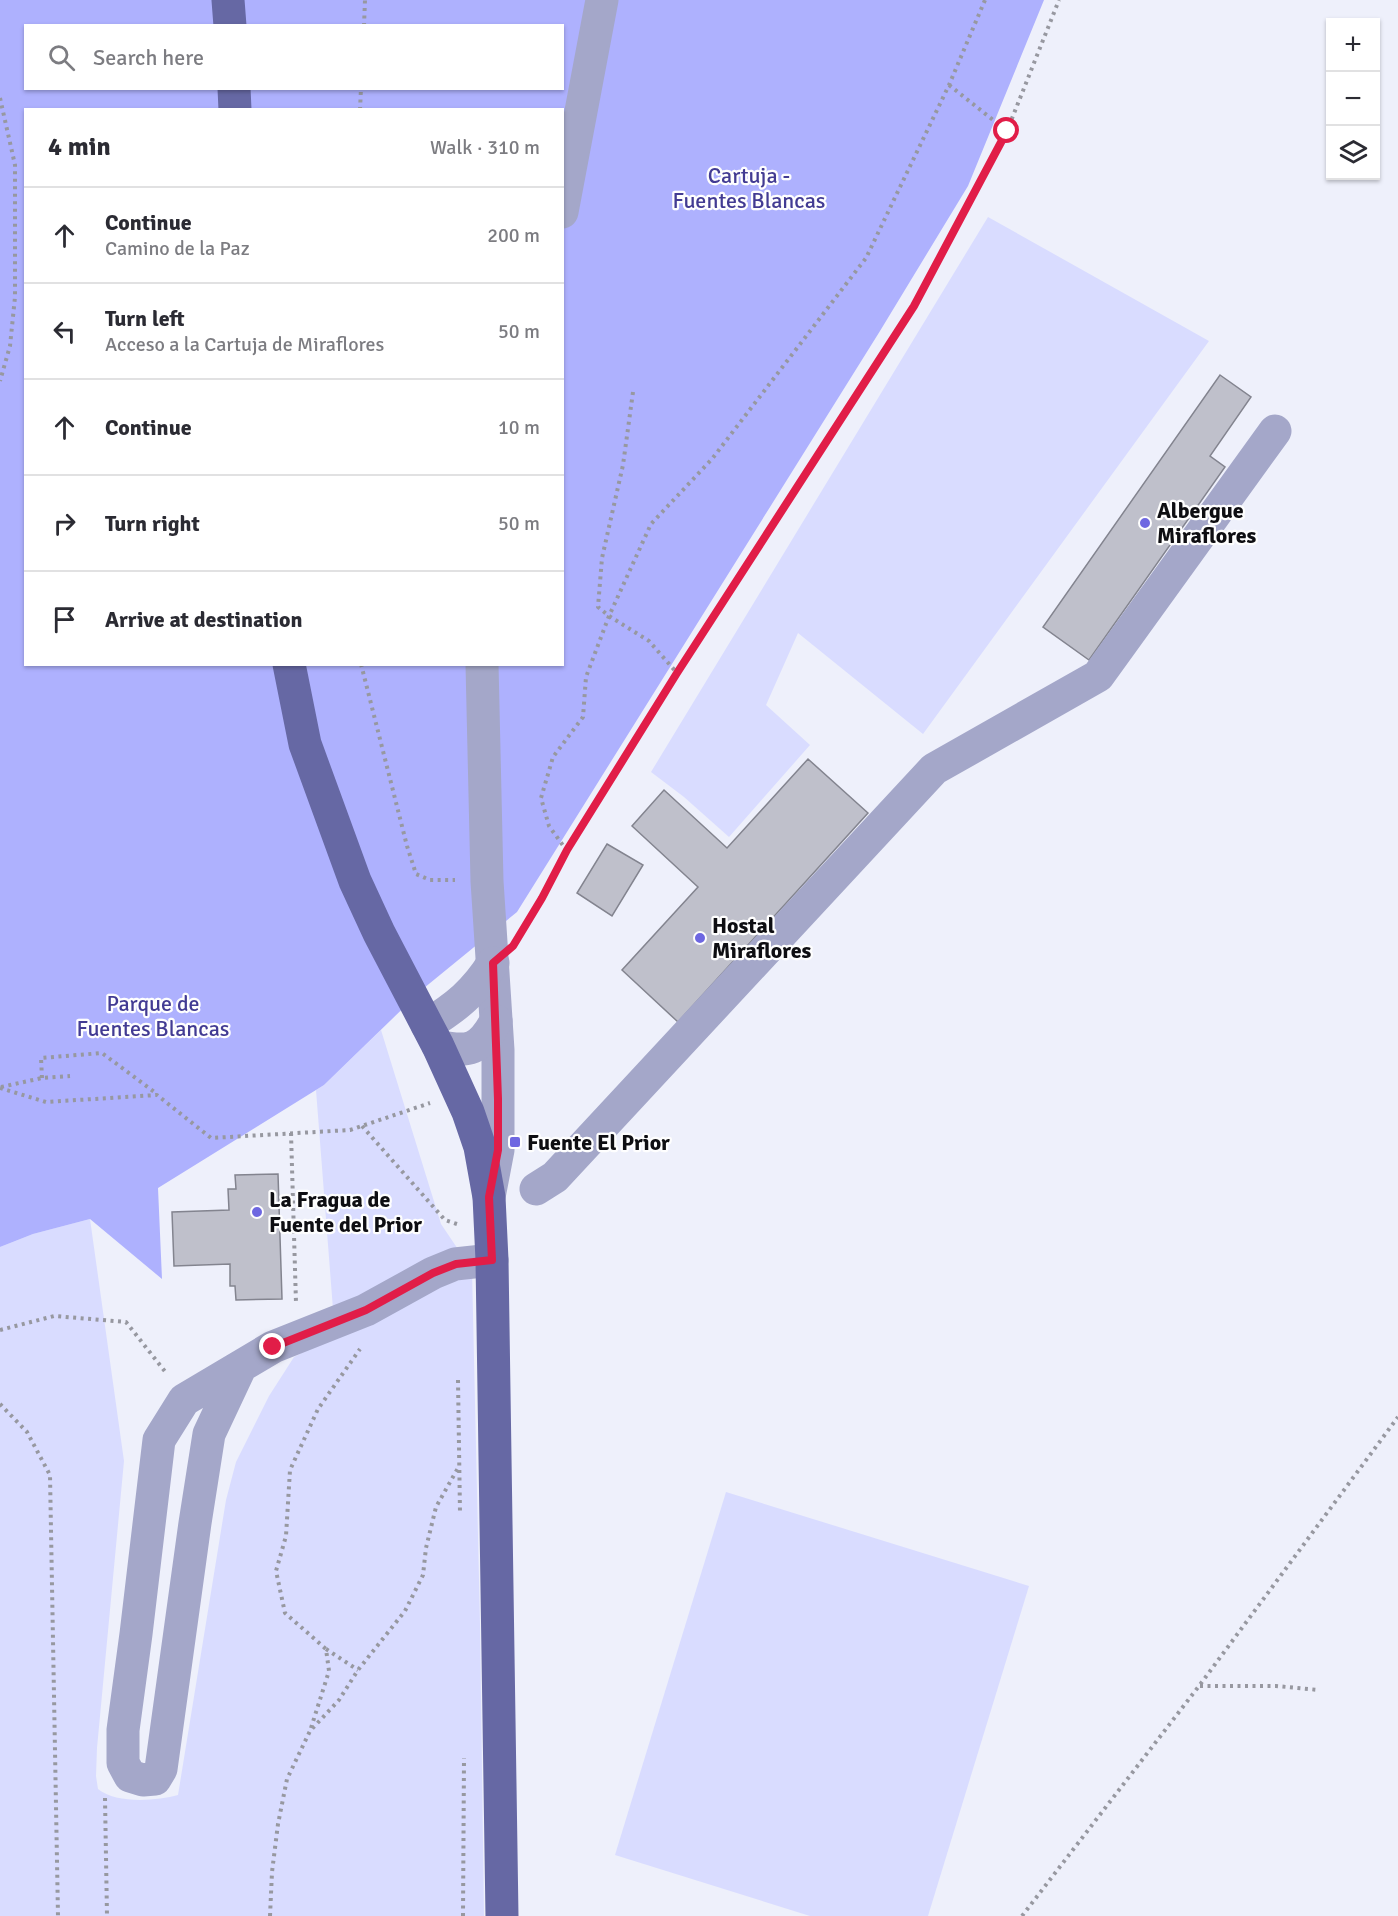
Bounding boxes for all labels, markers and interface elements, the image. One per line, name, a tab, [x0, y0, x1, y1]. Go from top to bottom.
map controls	[1326, 18, 1380, 180]
button: +	[1326, 18, 1380, 72]
search box	[24, 24, 564, 90]
icon: search	[45, 41, 78, 74]
text: Search here	[93, 44, 204, 71]
button: −	[1326, 72, 1380, 126]
route start	[993, 117, 1019, 143]
button: layers	[1326, 126, 1380, 180]
text: 4 min	[48, 131, 111, 163]
text: Walk · 310 m	[430, 135, 540, 160]
park label: Cartuja - Fuentes Blancas	[673, 162, 825, 214]
text: Continue	[105, 209, 192, 236]
icon: ahead	[48, 219, 81, 252]
text: 200 m	[487, 223, 540, 248]
text: Camino de la Paz	[105, 236, 250, 261]
text: Turn left	[105, 305, 185, 332]
icon: left	[48, 315, 81, 348]
text: 50 m	[498, 319, 540, 344]
text: Acceso a la Cartuja de Miraflores	[105, 332, 384, 357]
icon: ahead	[48, 411, 81, 444]
text: Continue	[105, 414, 192, 441]
text: 10 m	[498, 415, 540, 440]
place label: Albergue Miraflores	[1157, 497, 1257, 549]
icon: right	[48, 507, 81, 540]
text: Turn right	[105, 510, 200, 537]
text: 50 m	[498, 511, 540, 536]
marker: Albergue Miraflores	[1138, 516, 1152, 530]
icon: arrive	[48, 603, 81, 636]
text: Arrive at destination	[105, 606, 302, 633]
place label: Hostal Miraflores	[712, 912, 812, 964]
marker: Hostal Miraflores	[693, 931, 707, 945]
park label: Parque de Fuentes Blancas	[77, 990, 229, 1042]
place label: Fuente El Prior	[527, 1129, 670, 1156]
marker: Fuente El Prior	[508, 1135, 522, 1149]
place label: La Fragua de Fuente del Prior	[269, 1186, 422, 1238]
marker: La Fragua de Fuente del Prior	[250, 1205, 264, 1219]
route end	[259, 1333, 285, 1359]

